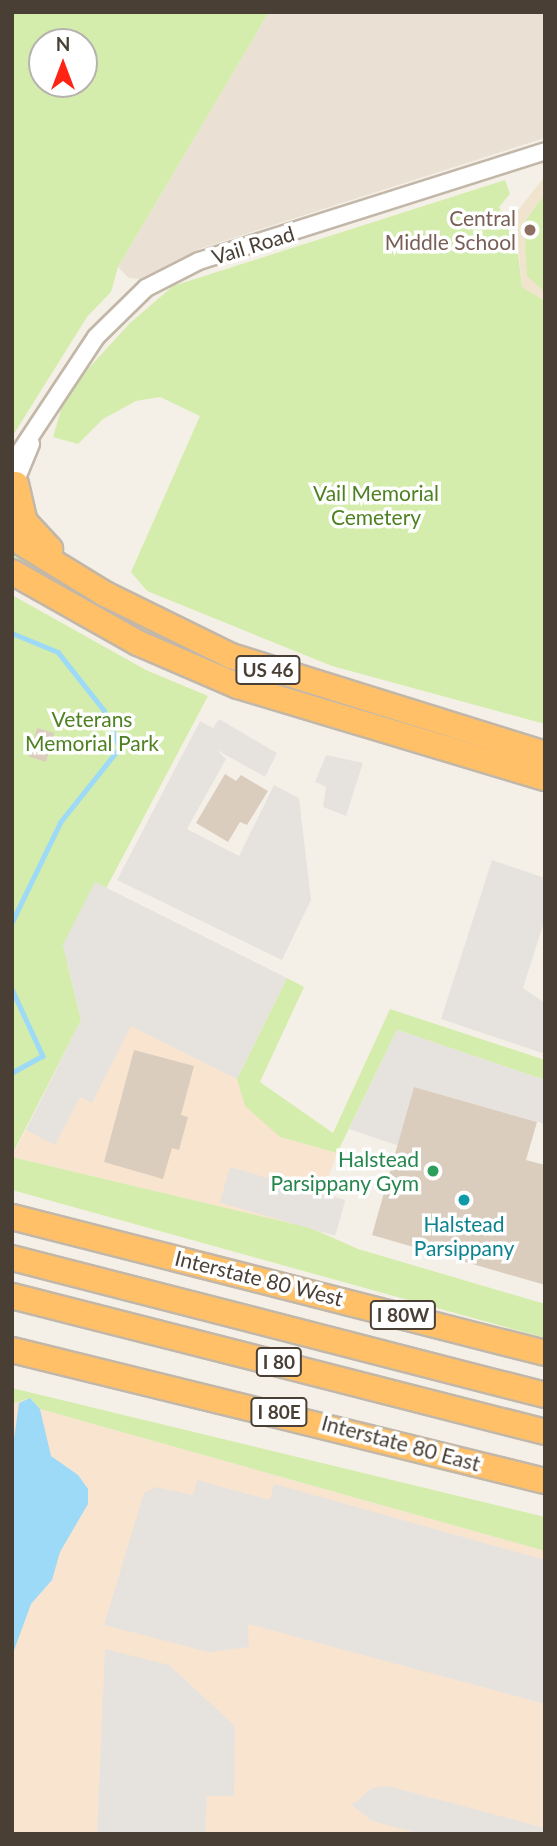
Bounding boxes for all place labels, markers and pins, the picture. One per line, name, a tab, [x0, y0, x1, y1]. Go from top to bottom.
place label: Central Middle School	[385, 205, 516, 255]
marker: Central Middle School	[522, 222, 538, 238]
place label: Halstead Parsippany Gym	[270, 1146, 419, 1196]
marker: Halstead Parsippany Gym	[425, 1163, 441, 1179]
marker: Halstead Parsippany	[456, 1192, 472, 1208]
place label: Halstead Parsippany	[414, 1211, 514, 1261]

